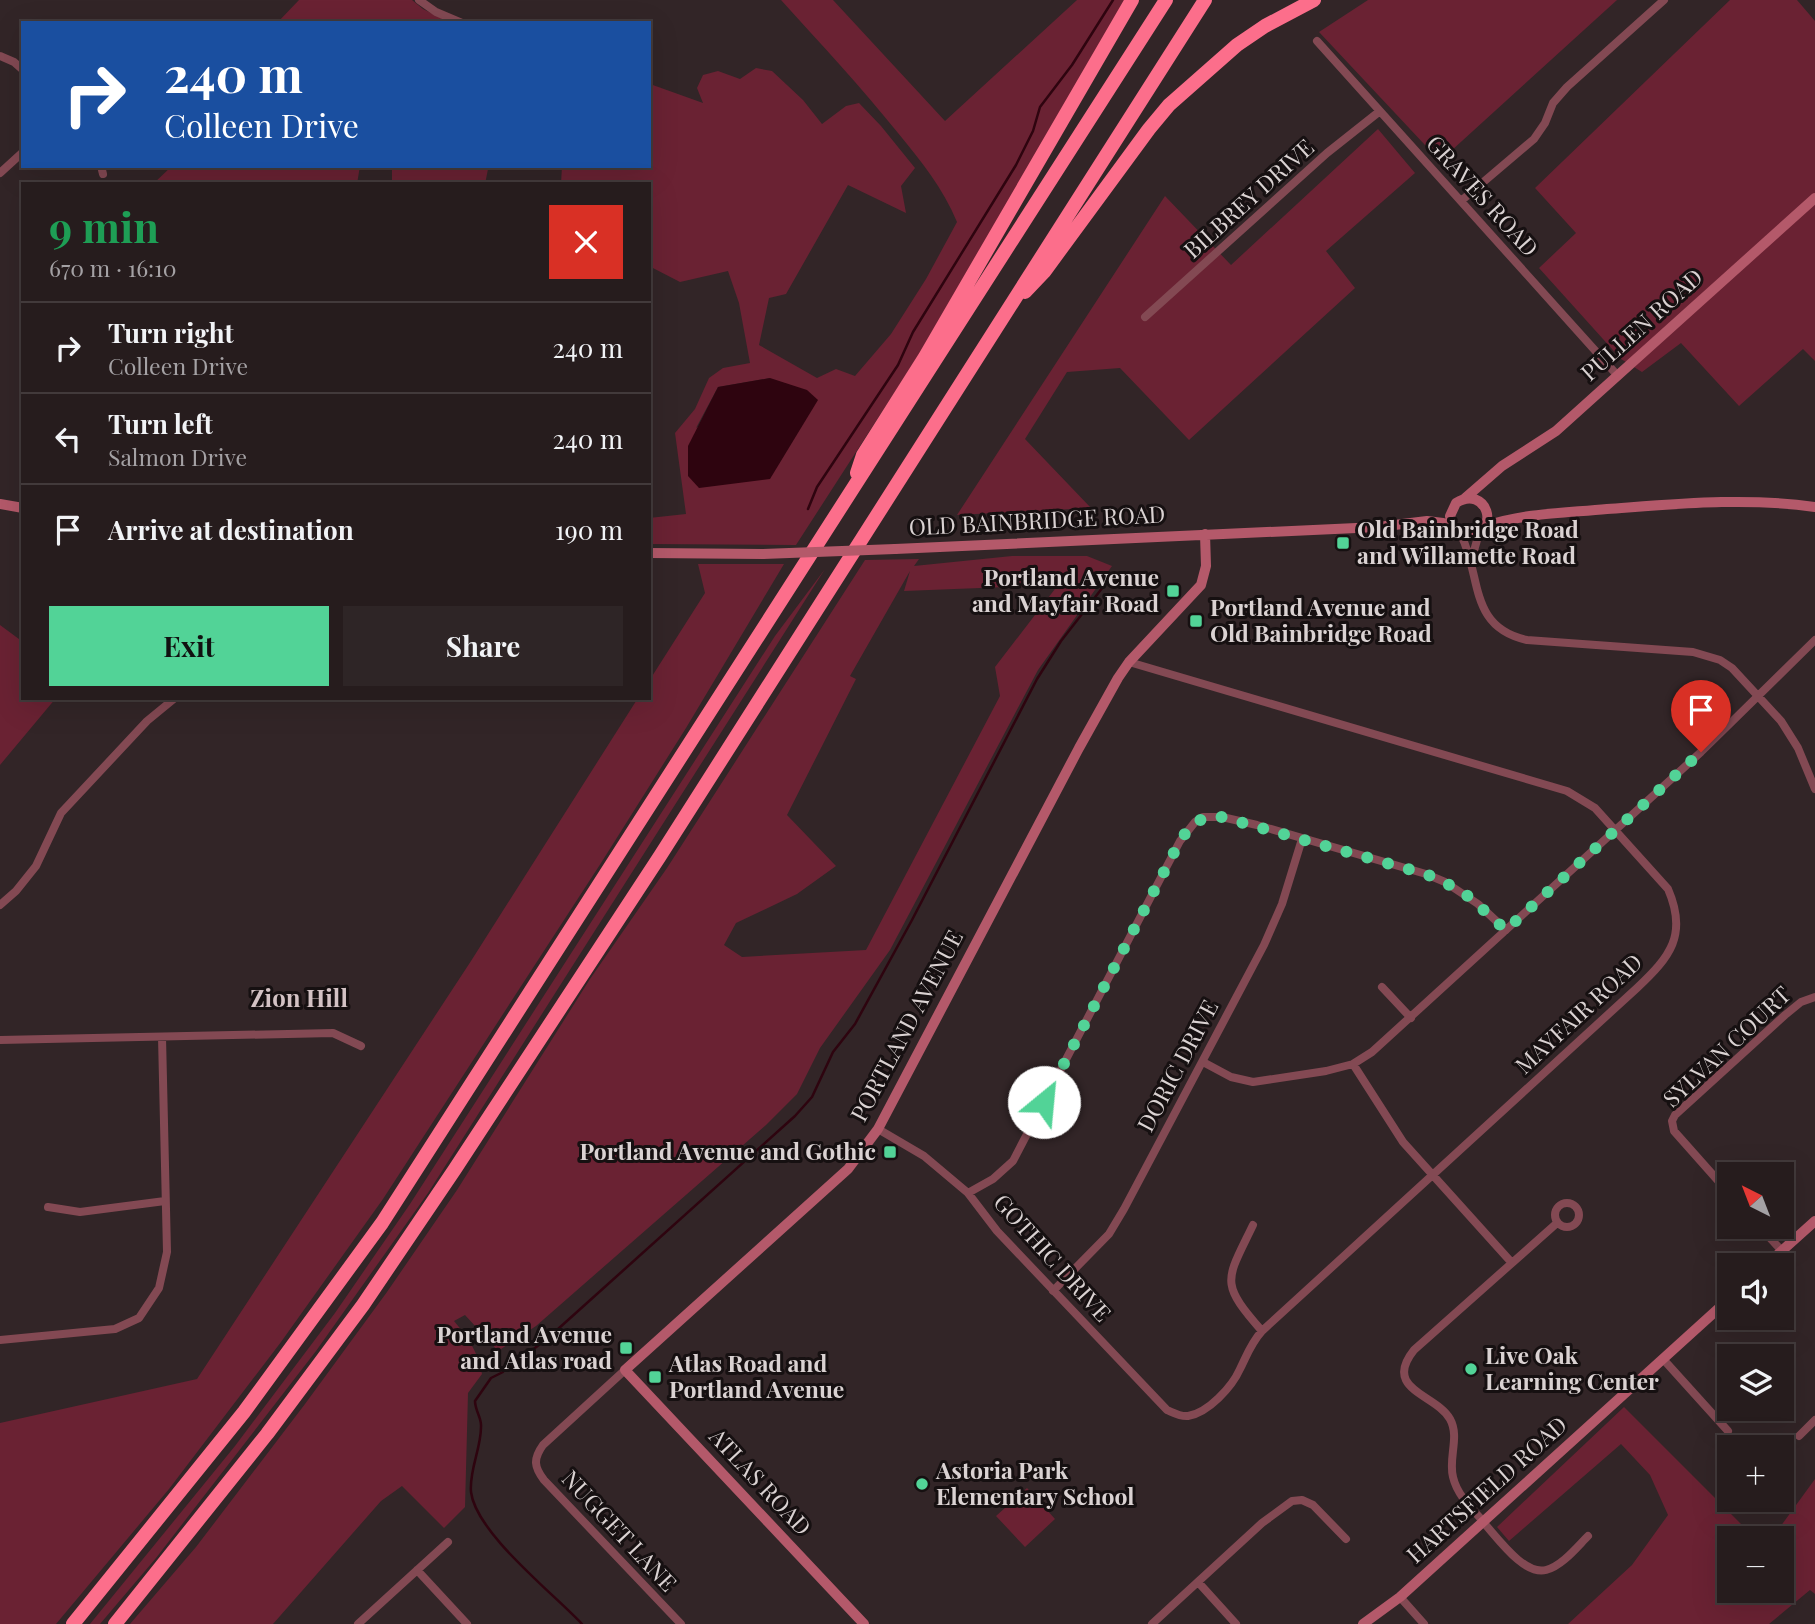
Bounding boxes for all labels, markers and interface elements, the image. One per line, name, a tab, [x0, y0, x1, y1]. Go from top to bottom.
text: 240 m	[164, 40, 303, 105]
icon: right	[49, 49, 140, 140]
text: Colleen Drive	[164, 103, 359, 146]
street label: GRAVES ROAD	[1420, 128, 1546, 262]
street label: BILBREY DRIVE	[1176, 131, 1320, 265]
text: 9 min	[49, 198, 159, 254]
button: close	[549, 205, 623, 279]
text: 670 m · 16:10	[49, 252, 177, 283]
street label: PULLEN ROAD	[1573, 261, 1709, 387]
text: Turn right	[108, 315, 234, 350]
icon: right	[49, 329, 87, 367]
text: 240 m	[553, 330, 623, 365]
text: Colleen Drive	[108, 350, 248, 381]
text: Turn left	[108, 406, 213, 441]
icon: left	[49, 420, 87, 458]
text: 240 m	[553, 421, 623, 456]
text: Salmon Drive	[108, 441, 247, 472]
street label: OLD BAINBRIDGE ROAD	[908, 497, 1166, 542]
icon: arrive	[49, 511, 87, 549]
text: Arrive at destination	[108, 512, 354, 547]
text: 190 m	[555, 512, 623, 547]
place label: Old Bainbridge Road and Willamette Road	[1357, 513, 1579, 570]
marker: Old Bainbridge Road and Willamette Road	[1335, 535, 1351, 551]
place label: Portland Avenue and Mayfair Road	[972, 561, 1159, 618]
marker: Portland Avenue and Mayfair Road	[1165, 583, 1181, 599]
place label: Portland Avenue and Old Bainbridge Road	[1210, 591, 1432, 648]
button: Exit	[49, 606, 329, 686]
button: Share	[343, 606, 623, 686]
marker: Portland Avenue and Old Bainbridge Road	[1188, 613, 1204, 629]
pin	[1671, 680, 1731, 752]
icon: arrive	[1682, 691, 1720, 729]
street label: PORTLAND AVENUE	[842, 924, 969, 1126]
street label: MAYFAIR ROAD	[1508, 946, 1648, 1080]
street label: SYLVAN COURT	[1655, 979, 1797, 1113]
district label: Zion Hill	[250, 981, 348, 1013]
street label: DORIC DRIVE	[1129, 994, 1224, 1137]
position arrow	[1007, 1065, 1081, 1139]
place label: Portland Avenue and Gothic	[579, 1135, 876, 1166]
marker: Portland Avenue and Gothic	[882, 1144, 898, 1160]
north arrow	[1717, 1162, 1794, 1239]
map controls	[1717, 1162, 1794, 1603]
street label: GOTHIC DRIVE	[987, 1187, 1119, 1327]
button: sound	[1717, 1253, 1794, 1330]
place label: Portland Avenue and Atlas road	[437, 1318, 612, 1375]
place label: Live Oak Learning Center	[1485, 1339, 1659, 1396]
marker: Portland Avenue and Atlas road	[618, 1340, 634, 1356]
button: layers	[1717, 1344, 1794, 1421]
place label: Atlas Road and Portland Avenue	[668, 1347, 844, 1404]
marker: Live Oak Learning Center	[1463, 1361, 1479, 1377]
marker: Atlas Road and Portland Avenue	[647, 1369, 663, 1385]
street label: HARTSFIELD ROAD	[1399, 1408, 1573, 1569]
street label: ATLAS ROAD	[703, 1420, 819, 1541]
button: +	[1717, 1435, 1794, 1512]
place label: Astoria Park Elementary School	[935, 1454, 1134, 1511]
street label: NUGGET LANE	[556, 1463, 684, 1597]
marker: Astoria Park Elementary School	[914, 1476, 930, 1492]
button: −	[1717, 1526, 1794, 1603]

